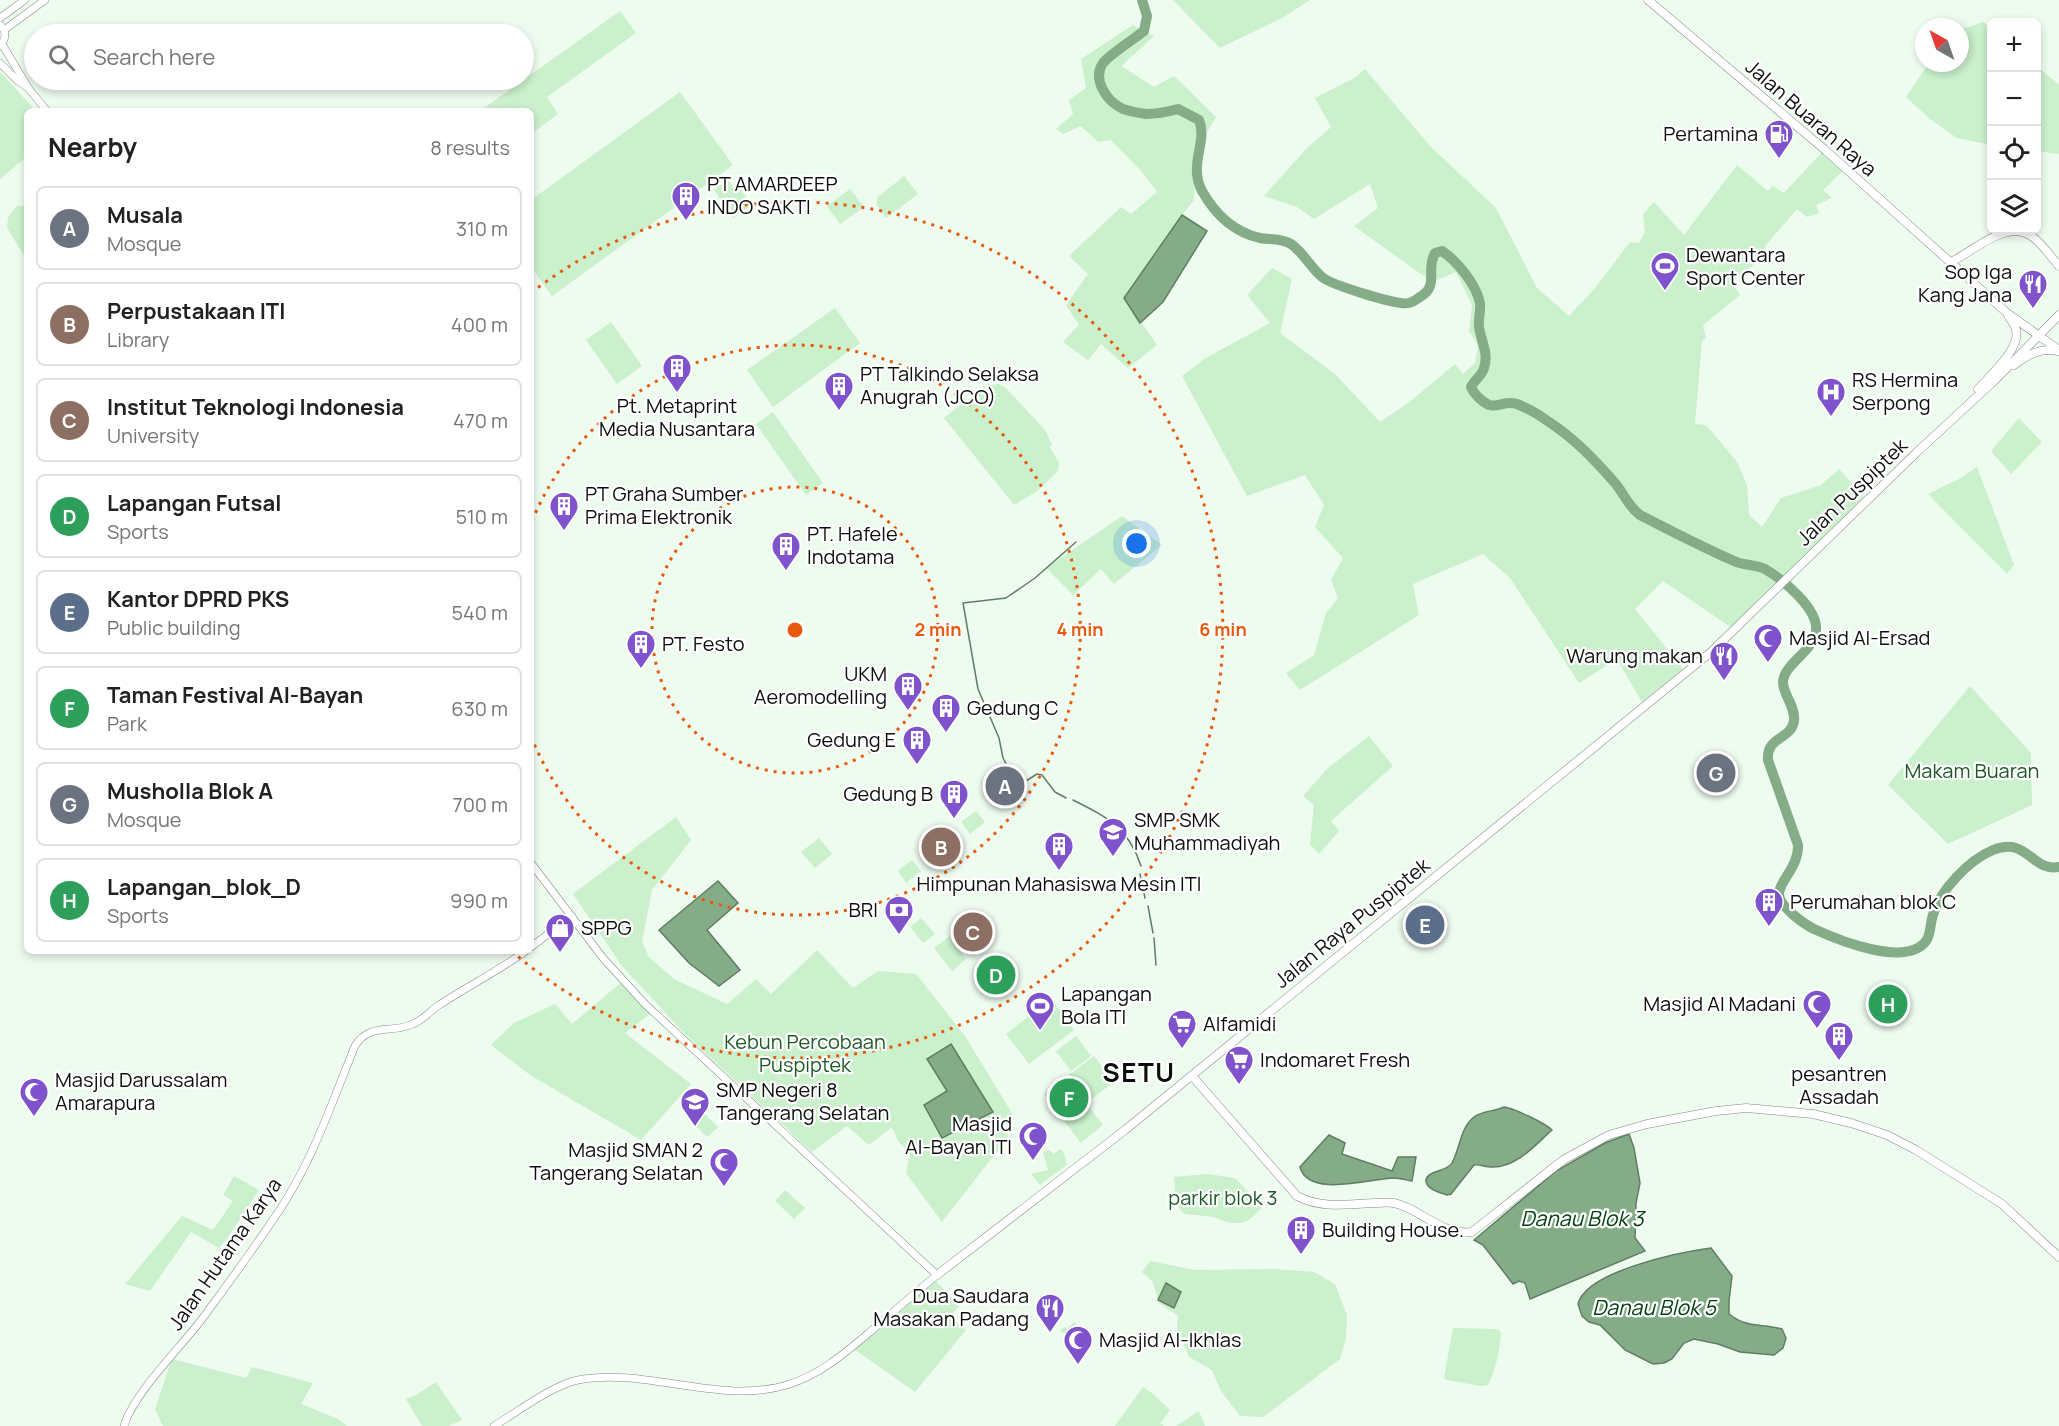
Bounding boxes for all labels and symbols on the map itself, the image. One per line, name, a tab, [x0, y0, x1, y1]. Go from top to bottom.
north arrow	[1915, 18, 1969, 72]
street label: Jalan Buaran Raya	[1740, 53, 1883, 182]
fuel station icon: Pertamina	[1763, 118, 1795, 160]
place label: Pertamina	[1663, 120, 1758, 147]
place label: PT AMARDEEP INDO SAKTI	[707, 170, 837, 220]
building icon: PT AMARDEEP INDO SAKTI	[670, 180, 702, 222]
place label: Dewantara Sport Center	[1686, 241, 1805, 291]
sports icon: Dewantara Sport Center	[1649, 250, 1681, 292]
place label: Sop Iga Kang Jana	[1918, 258, 2012, 308]
restaurant icon: Sop Iga Kang Jana	[2017, 268, 2049, 310]
building icon: Pt. Metaprint Media Nusantara	[661, 352, 693, 394]
place label: PT Talkindo Selaksa Anugrah (JCO)	[860, 360, 1039, 410]
place label: RS Hermina Serpong	[1852, 366, 1958, 416]
building icon: PT Talkindo Selaksa Anugrah (JCO)	[823, 370, 855, 412]
hospital icon: RS Hermina Serpong	[1815, 376, 1847, 418]
place label: Pt. Metaprint Media Nusantara	[599, 392, 755, 442]
street label: Jalan Puspiptek	[1790, 431, 1914, 551]
place label: PT Graha Sumber Prima Elektronik	[585, 480, 743, 530]
building icon: PT Graha Sumber Prima Elektronik	[548, 490, 580, 532]
place label: PT. Hafele Indotama	[807, 520, 898, 570]
your location	[1122, 529, 1151, 558]
building icon: PT. Hafele Indotama	[770, 530, 802, 572]
text: 2 min	[915, 617, 961, 641]
text: 4 min	[1056, 617, 1104, 641]
text: 6 min	[1199, 617, 1247, 641]
centre of rings	[785, 620, 805, 640]
mosque icon: Masjid Al-Ersad	[1752, 622, 1784, 664]
place label: Masjid Al-Ersad	[1789, 624, 1930, 651]
building icon: PT. Festo	[625, 628, 657, 670]
place label: PT. Festo	[662, 630, 745, 657]
restaurant icon: Warung makan	[1708, 640, 1740, 682]
place label: Warung makan	[1566, 642, 1703, 669]
place label: UKM Aeromodelling	[754, 660, 887, 710]
building icon: UKM Aeromodelling	[892, 670, 924, 712]
building icon: Gedung C	[930, 692, 962, 734]
place label: Gedung C	[967, 694, 1059, 721]
building icon: Gedung E	[901, 724, 933, 766]
place label: Gedung E	[807, 726, 896, 753]
pin: G	[1696, 750, 1736, 796]
park label: Makam Buaran	[1905, 757, 2039, 784]
pin: A	[986, 764, 1024, 808]
building icon: Gedung B	[938, 778, 970, 820]
place label: Gedung B	[844, 780, 933, 807]
place label: SMP SMK Muhammadiyah	[1134, 806, 1280, 856]
school or university icon: SMP SMK Muhammadiyah	[1097, 816, 1129, 858]
pin: B	[922, 824, 960, 870]
building icon: Himpunan Mahasiswa Mesin ITI	[1043, 830, 1075, 872]
street label: Jalan Raya Puspiptek	[1268, 851, 1436, 994]
place label: Himpunan Mahasiswa Mesin ITI	[917, 870, 1201, 897]
building icon: Perumahan blok C	[1753, 886, 1785, 928]
place label: Perumahan blok C	[1790, 888, 1956, 915]
bank icon: BRI	[883, 894, 915, 936]
place label: BRI	[848, 896, 878, 923]
pin: E	[1406, 902, 1444, 948]
pin: C	[954, 910, 992, 954]
shop icon: SPPG	[544, 912, 576, 954]
place label: SPPG	[581, 914, 632, 941]
pin: D	[976, 952, 1016, 998]
place label: Lapangan Bola ITI	[1061, 980, 1152, 1030]
pin: H	[1868, 982, 1908, 1026]
mosque icon: Masjid Al Madani	[1801, 988, 1833, 1030]
sports icon: Lapangan Bola ITI	[1024, 990, 1056, 1032]
place label: Masjid Al Madani	[1643, 990, 1796, 1017]
supermarket icon: Alfamidi	[1166, 1008, 1198, 1050]
place label: Alfamidi	[1203, 1010, 1276, 1037]
building icon: pesantren Assadah	[1823, 1020, 1855, 1062]
park label: Kebun Percobaan Puspiptek	[724, 1028, 886, 1078]
supermarket icon: Indomaret Fresh	[1223, 1044, 1255, 1086]
place label: Indomaret Fresh	[1260, 1046, 1410, 1073]
district label: SETU	[1103, 1054, 1175, 1090]
place label: pesantren Assadah	[1791, 1060, 1887, 1110]
place label: Masjid Darussalam Amarapura	[55, 1066, 227, 1116]
mosque icon: Masjid Darussalam Amarapura	[18, 1076, 50, 1118]
place label: SMP Negeri 8 Tangerang Selatan	[716, 1076, 890, 1126]
pin: F	[1050, 1076, 1088, 1120]
school or university icon: SMP Negeri 8 Tangerang Selatan	[679, 1086, 711, 1128]
place label: Masjid Al-Bayan ITI	[905, 1110, 1012, 1160]
mosque icon: Masjid Al-Bayan ITI	[1017, 1120, 1049, 1162]
place label: Masjid SMAN 2 Tangerang Selatan	[530, 1136, 703, 1186]
mosque icon: Masjid SMAN 2 Tangerang Selatan	[708, 1146, 740, 1188]
street label: Jalan Hutama Karya	[162, 1172, 287, 1335]
park label: parkir blok 3	[1168, 1184, 1278, 1211]
water label: Danau Blok 3	[1520, 1204, 1646, 1232]
building icon: Building House.	[1285, 1214, 1317, 1256]
place label: Building House.	[1322, 1216, 1464, 1243]
place label: Dua Saudara Masakan Padang	[873, 1282, 1029, 1332]
restaurant icon: Dua Saudara Masakan Padang	[1034, 1292, 1066, 1334]
water label: Danau Blok 5	[1592, 1293, 1718, 1321]
mosque icon: Masjid Al-Ikhlas	[1062, 1324, 1094, 1366]
place label: Masjid Al-Ikhlas	[1099, 1326, 1241, 1353]

